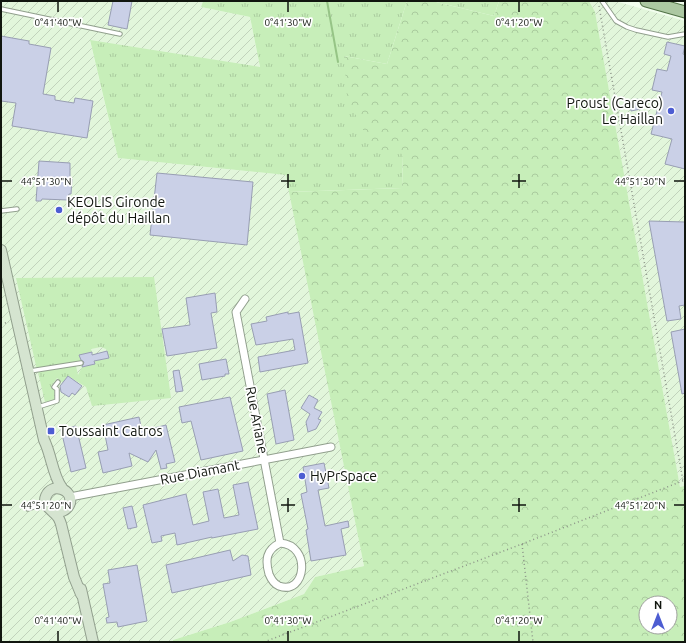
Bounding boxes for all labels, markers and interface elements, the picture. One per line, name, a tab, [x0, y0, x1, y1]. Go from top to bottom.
text: 0°41'40"W	[34, 17, 82, 28]
text: 0°41'30"W	[264, 17, 312, 28]
text: 0°41'20"W	[495, 17, 543, 28]
place label: Proust (Careco) Le Haillan	[567, 95, 663, 127]
marker: Proust (Careco) Le Haillan	[666, 106, 676, 116]
text: 44°51'30"N	[21, 176, 71, 187]
text: 44°51'30"N	[615, 176, 665, 187]
place label: KEOLIS Gironde dépôt du Haillan	[67, 194, 170, 226]
marker: KEOLIS Gironde dépôt du Haillan	[54, 205, 64, 215]
street label: Rue Ariane	[243, 385, 271, 455]
place label: Toussaint Catros	[59, 423, 163, 439]
marker: Toussaint Catros	[46, 426, 56, 436]
street label: Rue Diamant	[159, 456, 242, 488]
place label: HyPrSpace	[310, 468, 377, 484]
marker: HyPrSpace	[297, 471, 307, 481]
text: 44°51'20"N	[21, 500, 71, 511]
text: 44°51'20"N	[615, 500, 665, 511]
north arrow	[638, 595, 678, 635]
text: N	[654, 599, 662, 611]
text: 0°41'40"W	[34, 615, 82, 626]
text: 0°41'30"W	[264, 615, 312, 626]
text: 0°41'20"W	[495, 615, 543, 626]

